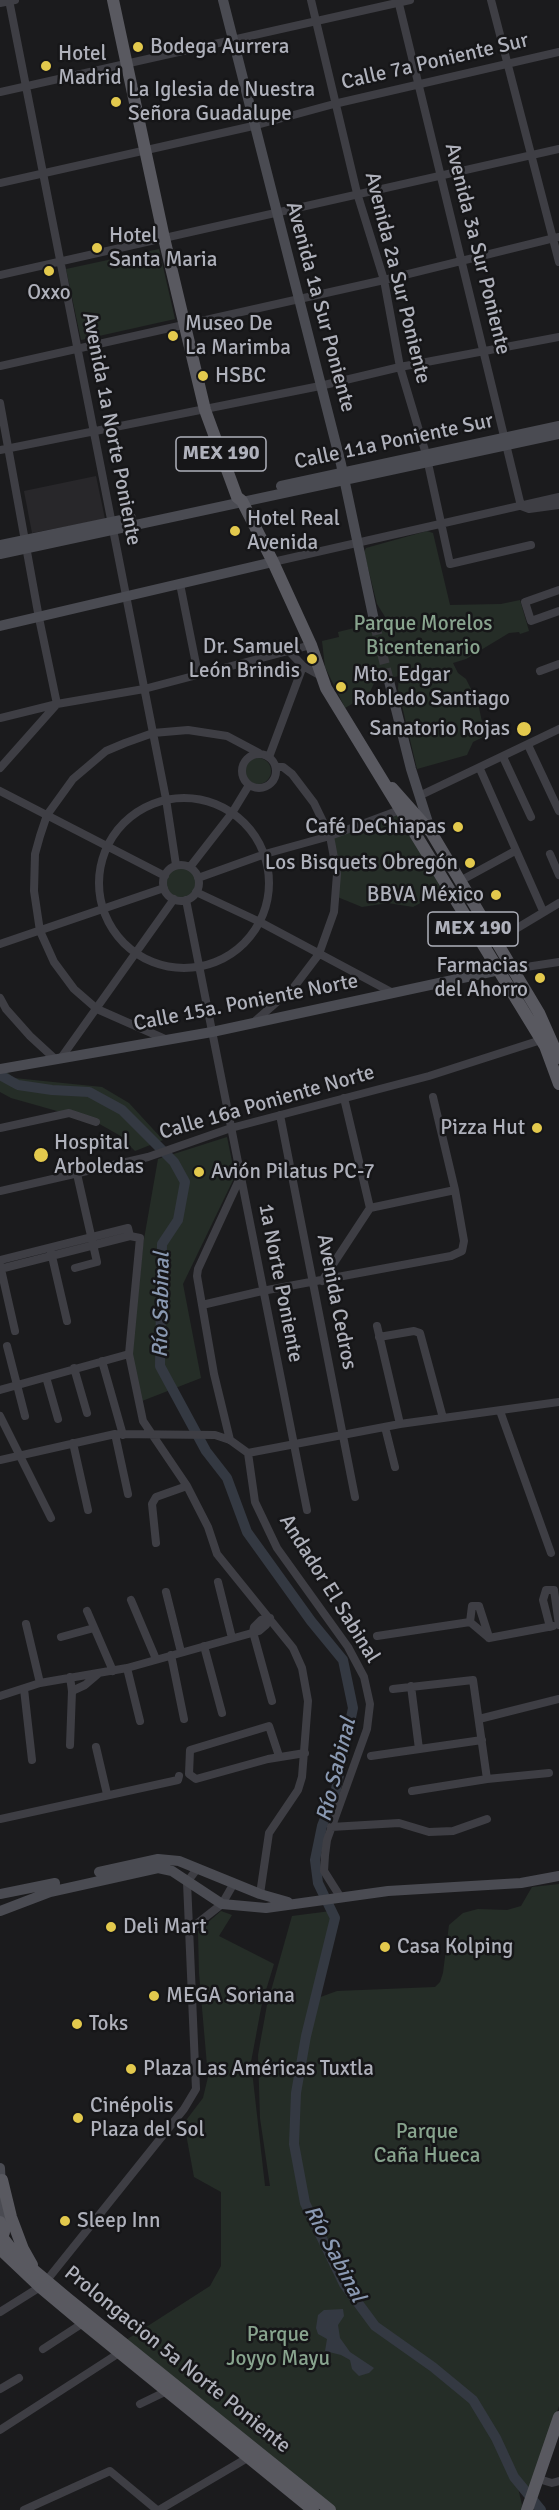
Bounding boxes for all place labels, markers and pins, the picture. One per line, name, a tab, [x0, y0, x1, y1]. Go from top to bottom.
place label: Bodega Aurrera	[150, 34, 290, 60]
marker: Bodega Aurrera	[131, 40, 145, 54]
place label: Hotel Madrid	[58, 41, 122, 91]
marker: Hotel Madrid	[39, 59, 53, 73]
place label: La Iglesia de Nuestra Señora Guadalupe	[128, 77, 315, 127]
marker: La Iglesia de Nuestra Señora Guadalupe	[109, 95, 123, 109]
place label: Hotel Santa Maria	[109, 223, 217, 273]
marker: Hotel Santa Maria	[90, 241, 104, 255]
marker: Oxxo	[42, 264, 56, 278]
place label: Oxxo	[27, 280, 71, 306]
place label: Museo De La Marimba	[185, 311, 291, 361]
marker: Museo De La Marimba	[166, 329, 180, 343]
place label: HSBC	[215, 363, 266, 389]
marker: HSBC	[196, 369, 210, 383]
place label: Hotel Real Avenida	[247, 506, 340, 556]
marker: Hotel Real Avenida	[228, 524, 242, 538]
place label: Dr. Samuel León Brindis	[189, 634, 300, 684]
marker: Dr. Samuel León Brindis	[305, 652, 319, 666]
place label: Mto. Edgar Robledo Santiago	[353, 662, 510, 712]
marker: Mto. Edgar Robledo Santiago	[334, 680, 348, 694]
place label: Sanatorio Rojas	[369, 716, 510, 742]
marker: Sanatorio Rojas	[515, 720, 533, 738]
place label: Café DeChiapas	[305, 814, 446, 840]
marker: Café DeChiapas	[451, 820, 465, 834]
place label: Los Bisquets Obregón	[265, 850, 458, 876]
marker: Los Bisquets Obregón	[463, 856, 477, 870]
place label: BBVA México	[367, 882, 484, 908]
marker: BBVA México	[489, 888, 503, 902]
place label: Farmacias del Ahorro	[434, 953, 528, 1003]
marker: Farmacias del Ahorro	[533, 971, 547, 985]
place label: Pizza Hut	[440, 1115, 525, 1141]
marker: Pizza Hut	[530, 1121, 544, 1135]
place label: Hospital Arboledas	[54, 1130, 144, 1180]
marker: Hospital Arboledas	[32, 1146, 50, 1164]
place label: Avión Pilatus PC-7	[211, 1159, 375, 1185]
marker: Avión Pilatus PC-7	[192, 1165, 206, 1179]
place label: Deli Mart	[123, 1914, 207, 1940]
marker: Deli Mart	[104, 1920, 118, 1934]
place label: Casa Kolping	[397, 1934, 513, 1960]
marker: Casa Kolping	[378, 1940, 392, 1954]
place label: MEGA Soriana	[166, 1983, 295, 2009]
marker: MEGA Soriana	[147, 1989, 161, 2003]
place label: Toks	[89, 2011, 128, 2037]
marker: Toks	[70, 2017, 84, 2031]
place label: Plaza Las Américas Tuxtla	[143, 2056, 374, 2082]
marker: Plaza Las Américas Tuxtla	[124, 2062, 138, 2076]
place label: Cinépolis Plaza del Sol	[90, 2093, 205, 2143]
marker: Cinépolis Plaza del Sol	[71, 2111, 85, 2125]
place label: Sleep Inn	[77, 2208, 160, 2234]
marker: Sleep Inn	[58, 2214, 72, 2228]

